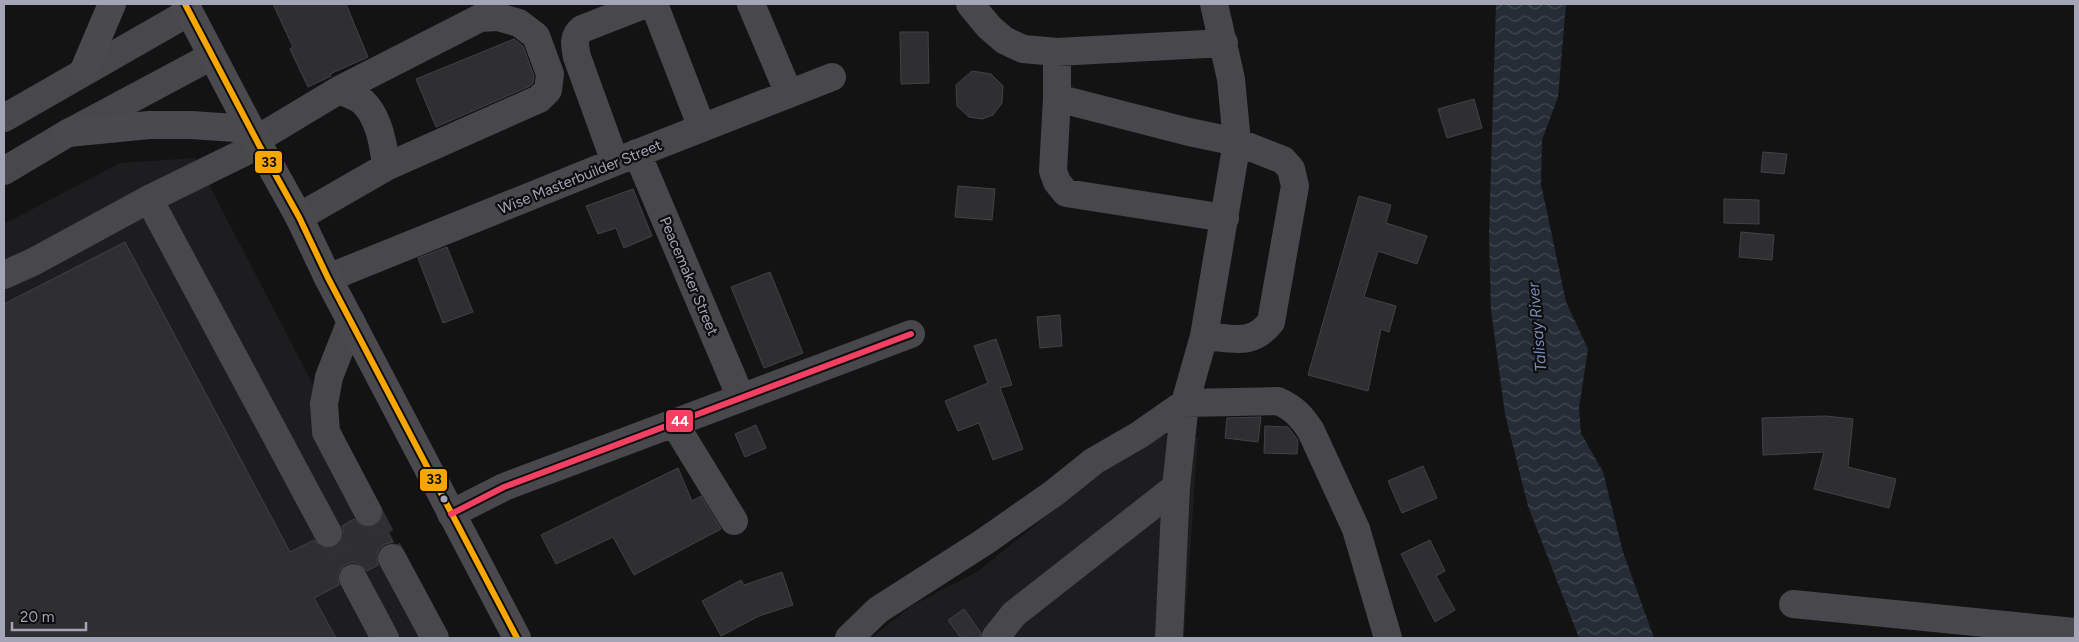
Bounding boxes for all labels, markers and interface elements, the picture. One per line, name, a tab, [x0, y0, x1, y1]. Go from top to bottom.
street label: Wise Masterbuilder Street	[496, 136, 665, 218]
line badge: 33	[254, 150, 283, 174]
text: 33	[261, 154, 277, 171]
street label: Peacemaker Street	[656, 214, 722, 338]
water label: Talisay River	[1524, 281, 1550, 373]
line badge: 44	[665, 409, 694, 433]
text: 44	[671, 413, 689, 430]
line badge: 33	[419, 468, 448, 492]
text: 33	[426, 471, 442, 488]
unlabelled marker	[439, 494, 449, 504]
scale bar	[12, 600, 86, 632]
text: 20 m	[20, 608, 54, 626]

